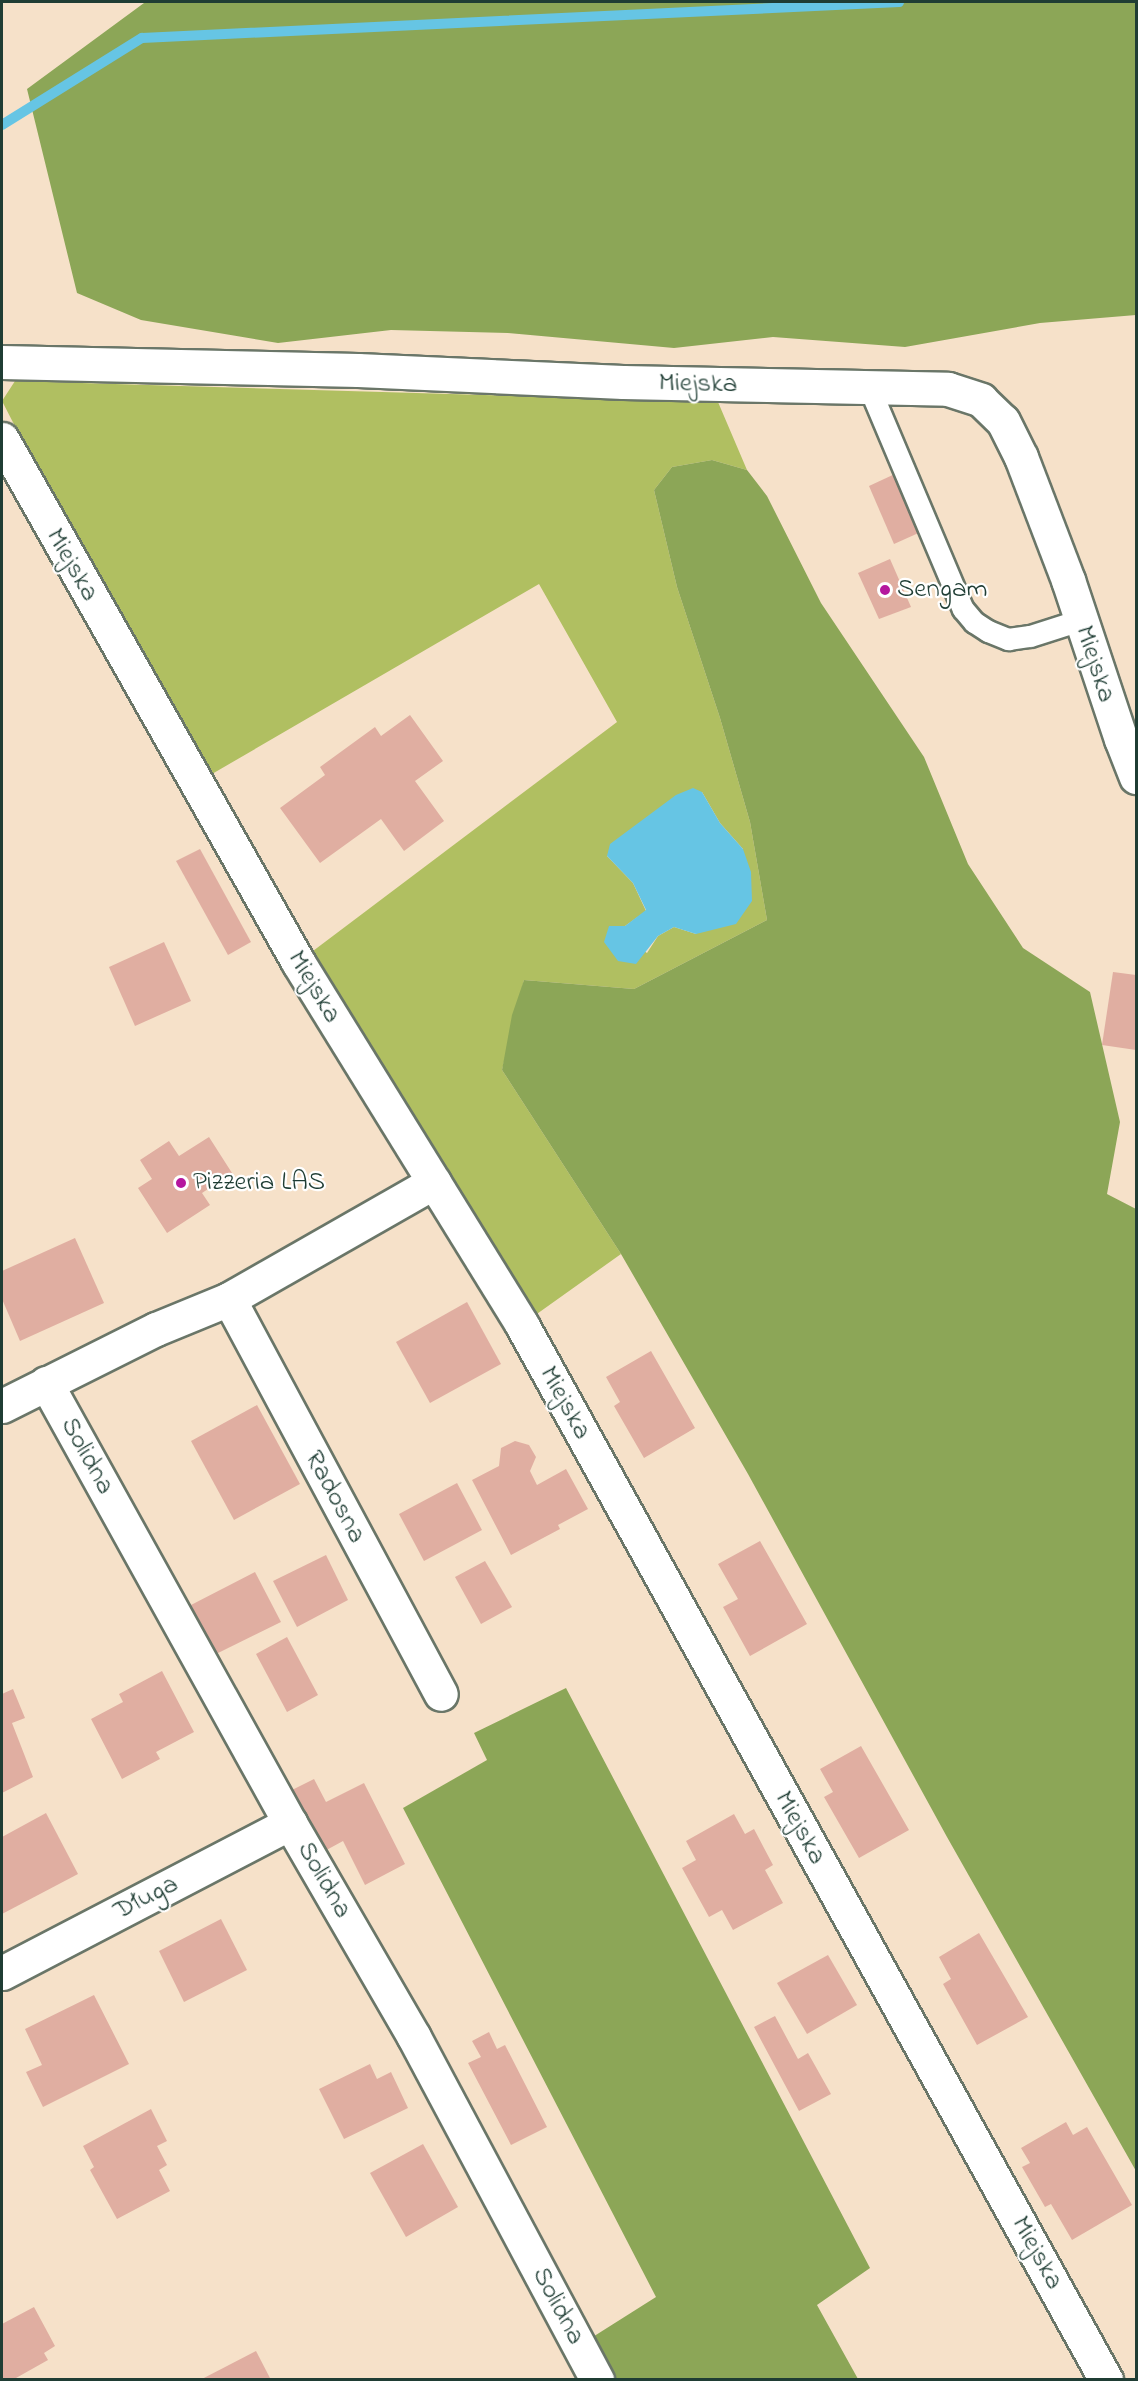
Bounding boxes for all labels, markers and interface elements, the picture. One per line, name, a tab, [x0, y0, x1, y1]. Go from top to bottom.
street label: Miejska	[658, 367, 738, 401]
street label: Miejska	[38, 523, 106, 607]
place label: Sengam	[897, 574, 987, 606]
marker: Sengam	[878, 583, 892, 597]
street label: Miejska	[1067, 621, 1123, 707]
street label: Miejska	[280, 945, 348, 1029]
place label: Pizzeria LAS	[193, 1167, 325, 1199]
marker: Pizzeria LAS	[174, 1176, 188, 1190]
street label: Miejska	[532, 1361, 598, 1445]
street label: Solidna	[53, 1412, 121, 1500]
street label: Radosna	[297, 1445, 373, 1549]
street label: Miejska	[767, 1786, 833, 1870]
street label: Solidna	[289, 1836, 359, 1924]
street label: Długa	[108, 1868, 184, 1928]
street label: Miejska	[1004, 2211, 1070, 2295]
street label: Solidna	[524, 2262, 592, 2350]

